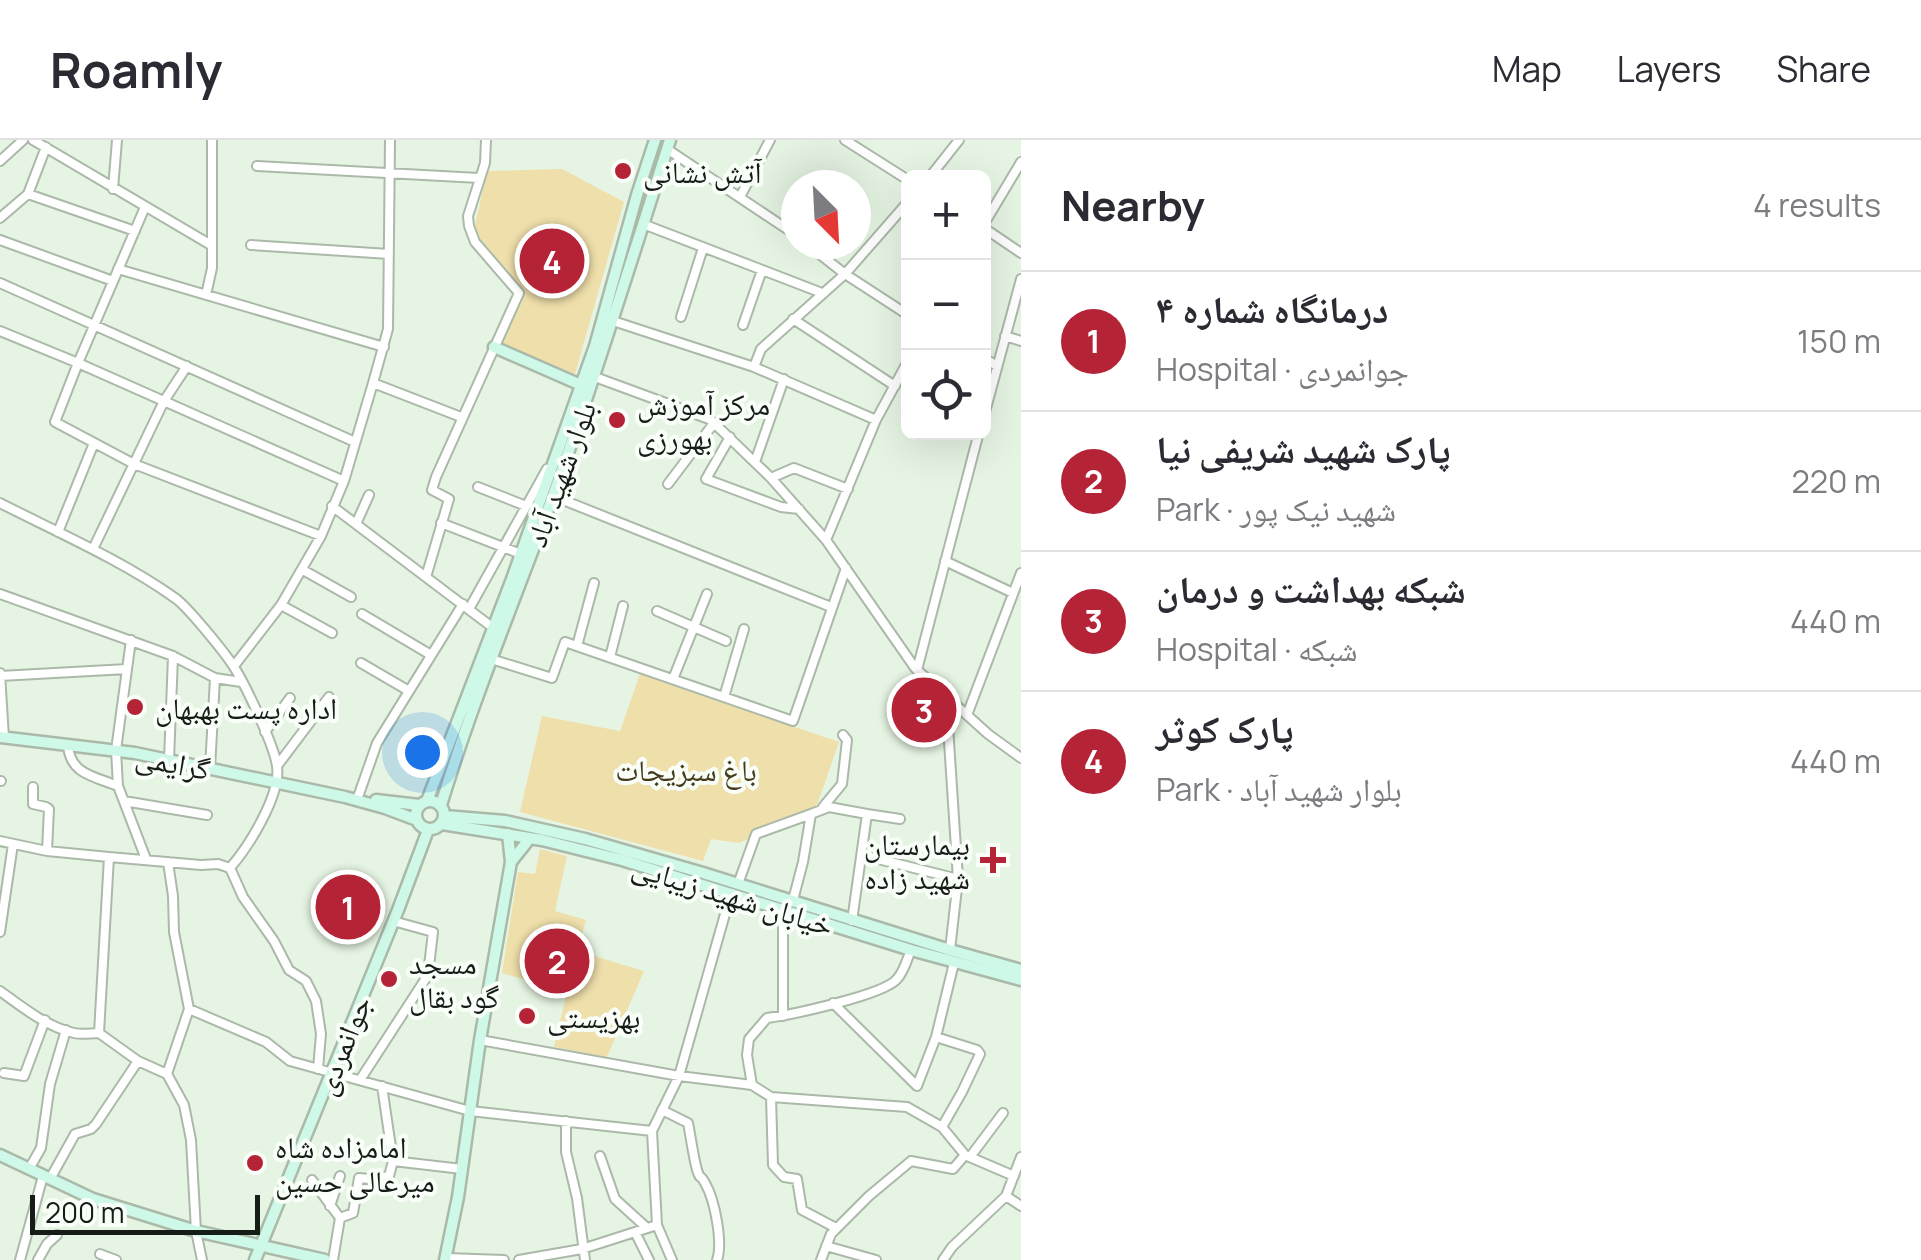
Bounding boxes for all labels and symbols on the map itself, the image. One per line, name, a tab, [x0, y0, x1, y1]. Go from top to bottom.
place label: آتش نشانی	[643, 151, 763, 192]
marker: آتش نشانی	[612, 160, 634, 182]
north arrow	[781, 170, 871, 260]
pin: 4	[520, 224, 584, 298]
place label: مرکز آموزش بهورزی	[637, 383, 770, 458]
street label: بلوار شهید آباد	[515, 396, 605, 552]
marker: مرکز آموزش بهورزی	[606, 409, 628, 431]
pin: 3	[892, 672, 956, 748]
place label: اداره پست بهبهان	[155, 687, 337, 728]
marker: اداره پست بهبهان	[124, 696, 146, 718]
your location	[397, 727, 448, 778]
street label: گرایمی	[132, 735, 214, 789]
park label: باغ سبزیجات	[615, 749, 757, 790]
place label: بیمارستان شهید زاده	[864, 823, 970, 898]
street label: خیابان شهید زیبایی	[627, 845, 839, 945]
marker: بیمارستان شهید زاده	[980, 847, 1006, 873]
pin: 1	[316, 870, 380, 944]
pin: 2	[524, 924, 590, 998]
place label: مسجد گود بقال	[409, 942, 499, 1017]
marker: مسجد گود بقال	[378, 968, 400, 990]
street label: جوانمردی	[304, 989, 380, 1101]
place label: بهزیستی	[547, 996, 640, 1037]
marker: بهزیستی	[516, 1005, 538, 1027]
place label: امامزاده شاه میرعالی حسین	[275, 1126, 435, 1201]
marker: امامزاده شاه میرعالی حسین	[244, 1152, 266, 1174]
scale bar	[30, 1190, 260, 1234]

